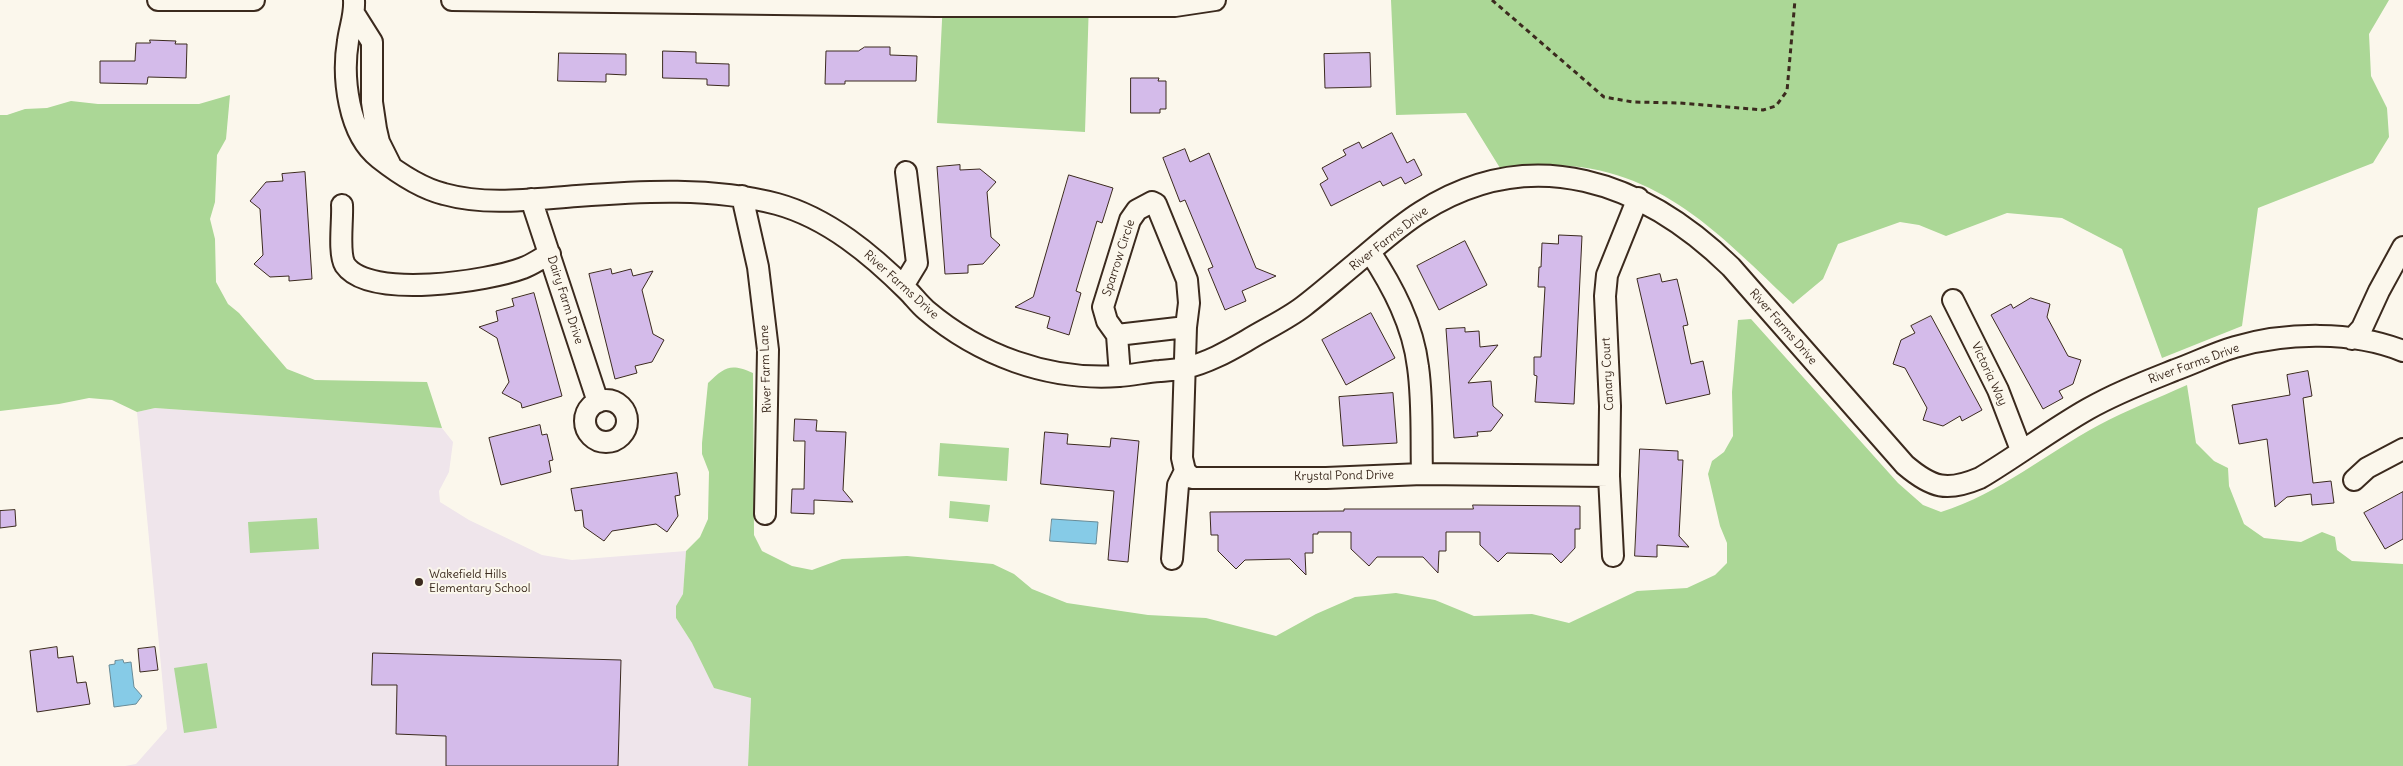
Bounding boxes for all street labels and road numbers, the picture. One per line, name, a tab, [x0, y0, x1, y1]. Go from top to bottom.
street label: River Farms Drive	[1347, 204, 1431, 274]
street label: Sparrow Circle	[1100, 218, 1138, 298]
street label: River Farms Drive	[861, 248, 941, 322]
street label: Dairy Farm Drive	[544, 254, 586, 346]
street label: River Farms Drive	[1746, 286, 1820, 368]
street label: River Farm Lane	[757, 325, 775, 413]
street label: Canary Court	[1599, 337, 1617, 411]
street label: Victoria Way	[1968, 340, 2010, 408]
street label: River Farms Drive	[2147, 341, 2241, 387]
street label: Krystal Pond Drive	[1294, 468, 1394, 484]

